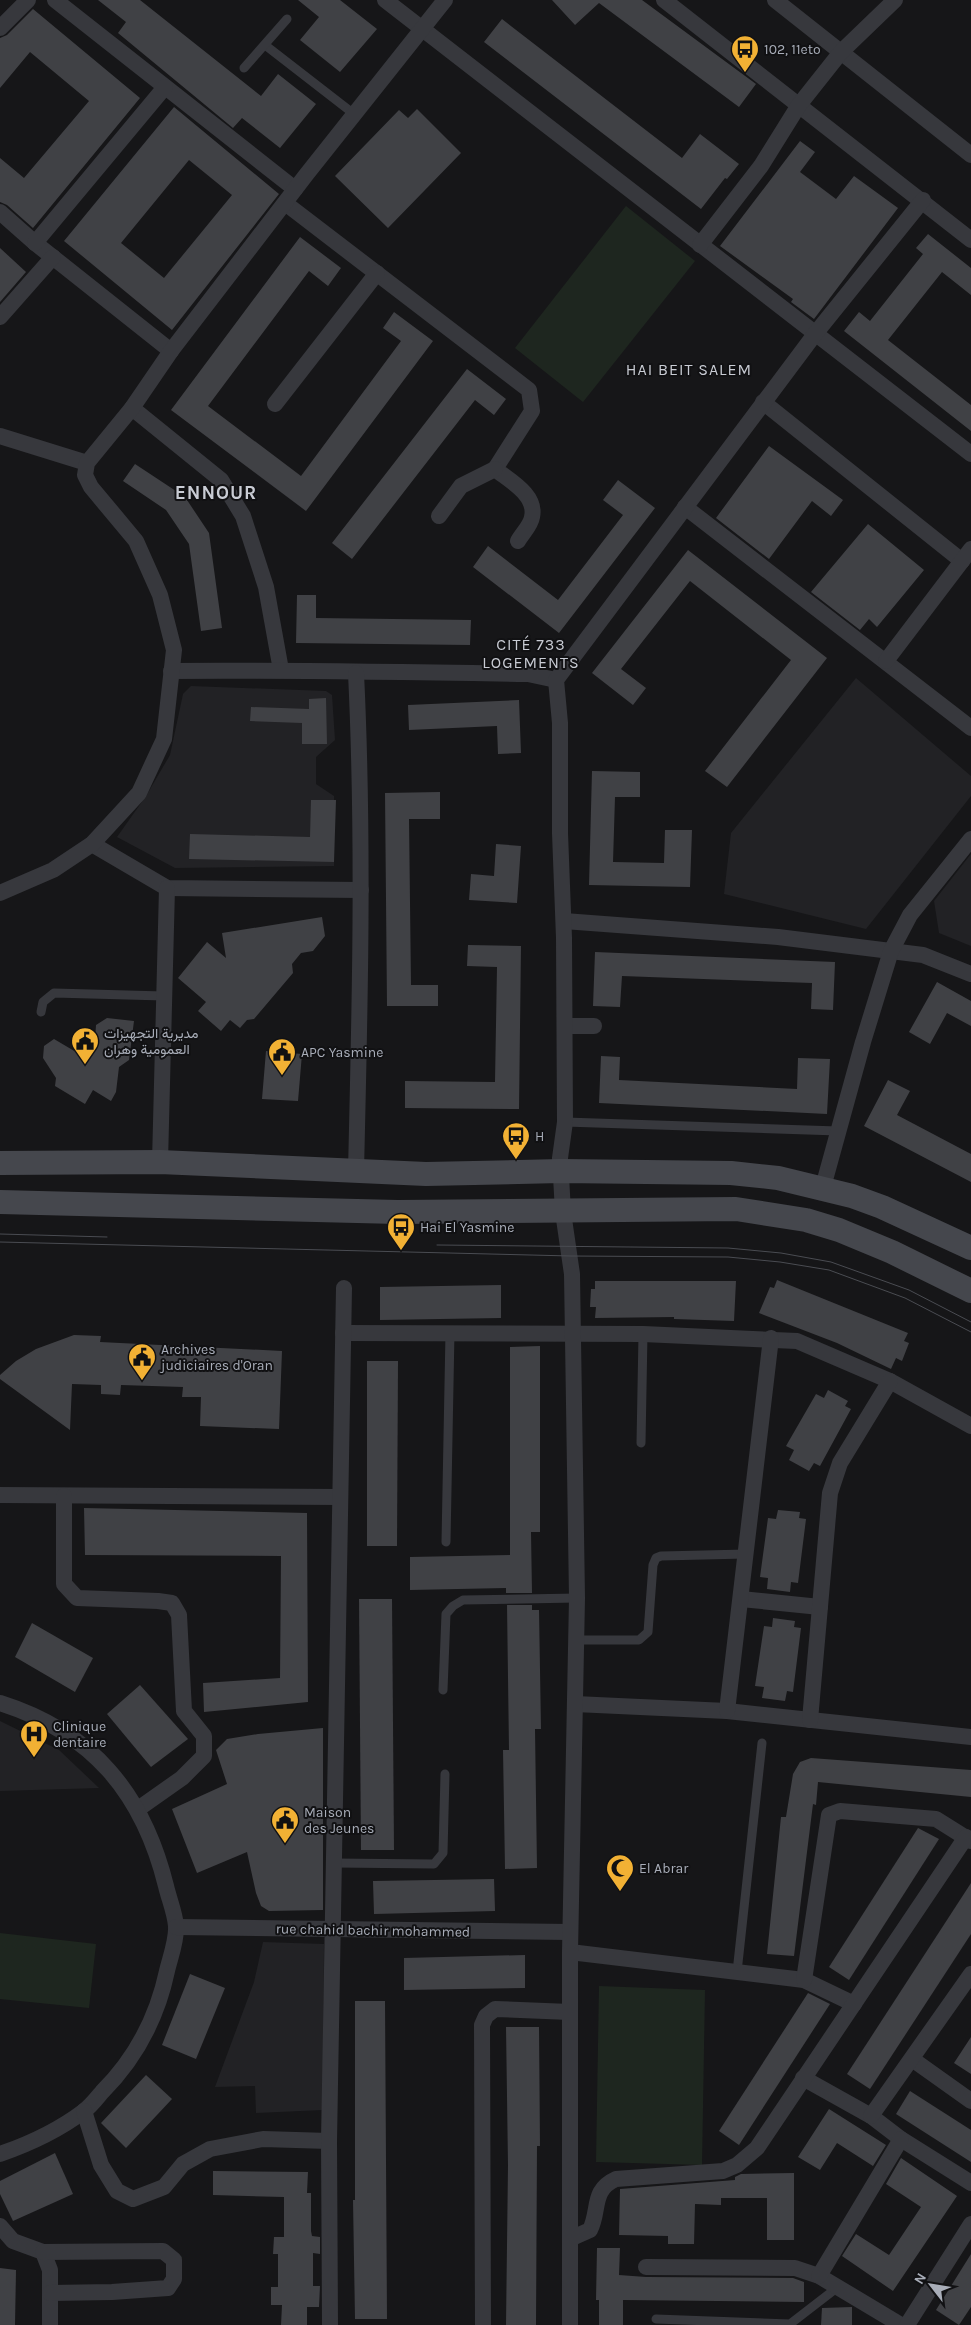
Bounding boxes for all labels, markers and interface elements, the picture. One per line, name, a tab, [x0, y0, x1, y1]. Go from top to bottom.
bus stop icon: 102, 11eto	[730, 34, 760, 73]
place label: 102, 11eto	[764, 41, 821, 58]
district label: HAI BEIT SALEM	[626, 360, 752, 379]
district label: ENNOUR	[175, 482, 257, 504]
district label: CITÉ 733 LOGEMENTS	[482, 635, 580, 672]
place label: مديرية التجهيزات العمومية وهران	[104, 1025, 198, 1058]
public building icon: مديرية التجهيزات العمومية وهران	[70, 1026, 100, 1065]
public building icon: APC Yasmine	[267, 1037, 297, 1076]
place label: APC Yasmine	[301, 1044, 384, 1061]
bus stop icon: H	[501, 1121, 531, 1160]
place label: H	[535, 1128, 544, 1145]
bus stop icon: Hai El Yasmine	[386, 1212, 416, 1251]
place label: Hai El Yasmine	[420, 1219, 514, 1236]
place label: Archives judiciaires d'Oran	[159, 1341, 273, 1374]
public building icon: Archives judiciaires d'Oran	[127, 1342, 157, 1381]
place label: Clinique dentaire	[53, 1718, 106, 1751]
hospital icon: Clinique dentaire	[19, 1719, 49, 1758]
place label: Maison des Jeunes	[304, 1804, 374, 1837]
public building icon: Maison des Jeunes	[270, 1805, 300, 1844]
mosque icon: El Abrar	[605, 1853, 635, 1892]
place label: El Abrar	[639, 1860, 689, 1877]
street label: rue chahid bachir mohammed	[276, 1920, 470, 1941]
north arrow	[906, 2260, 956, 2310]
text: N	[910, 2270, 930, 2287]

